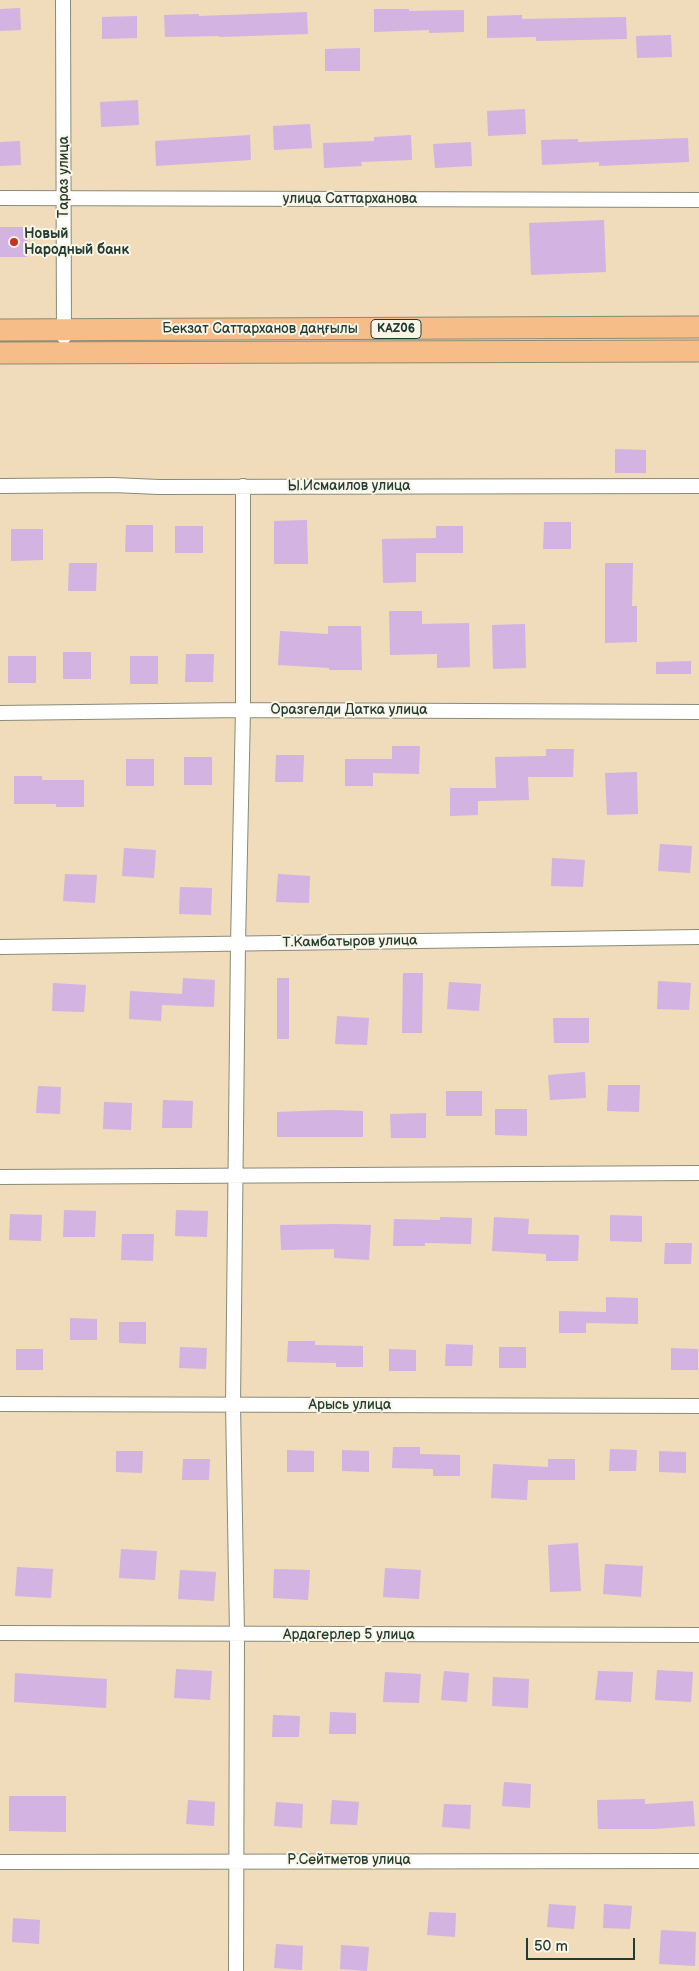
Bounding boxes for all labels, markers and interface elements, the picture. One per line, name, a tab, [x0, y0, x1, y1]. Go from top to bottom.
street label: Тараз улица	[56, 136, 72, 218]
street label: улица Саттарханова	[283, 191, 417, 207]
place label: Новый Народный банк	[24, 226, 129, 258]
marker: Новый Народный банк	[8, 236, 20, 248]
road number: KАZ06	[371, 320, 421, 338]
street label: Бекзат Саттарханов даңғылы	[162, 321, 358, 337]
street label: Ы.Исмаилов улица	[288, 478, 410, 494]
street label: Оразгелди Датка улица	[271, 702, 427, 718]
street label: Т.Камбатыров улица	[282, 932, 418, 952]
street label: Арысь улица	[309, 1397, 391, 1413]
street label: Ардагерлер 5 улица	[283, 1627, 415, 1643]
street label: Р.Сейтметов улица	[287, 1852, 411, 1868]
scale bar	[529, 1928, 638, 1960]
text: 50 m	[534, 1937, 568, 1956]

